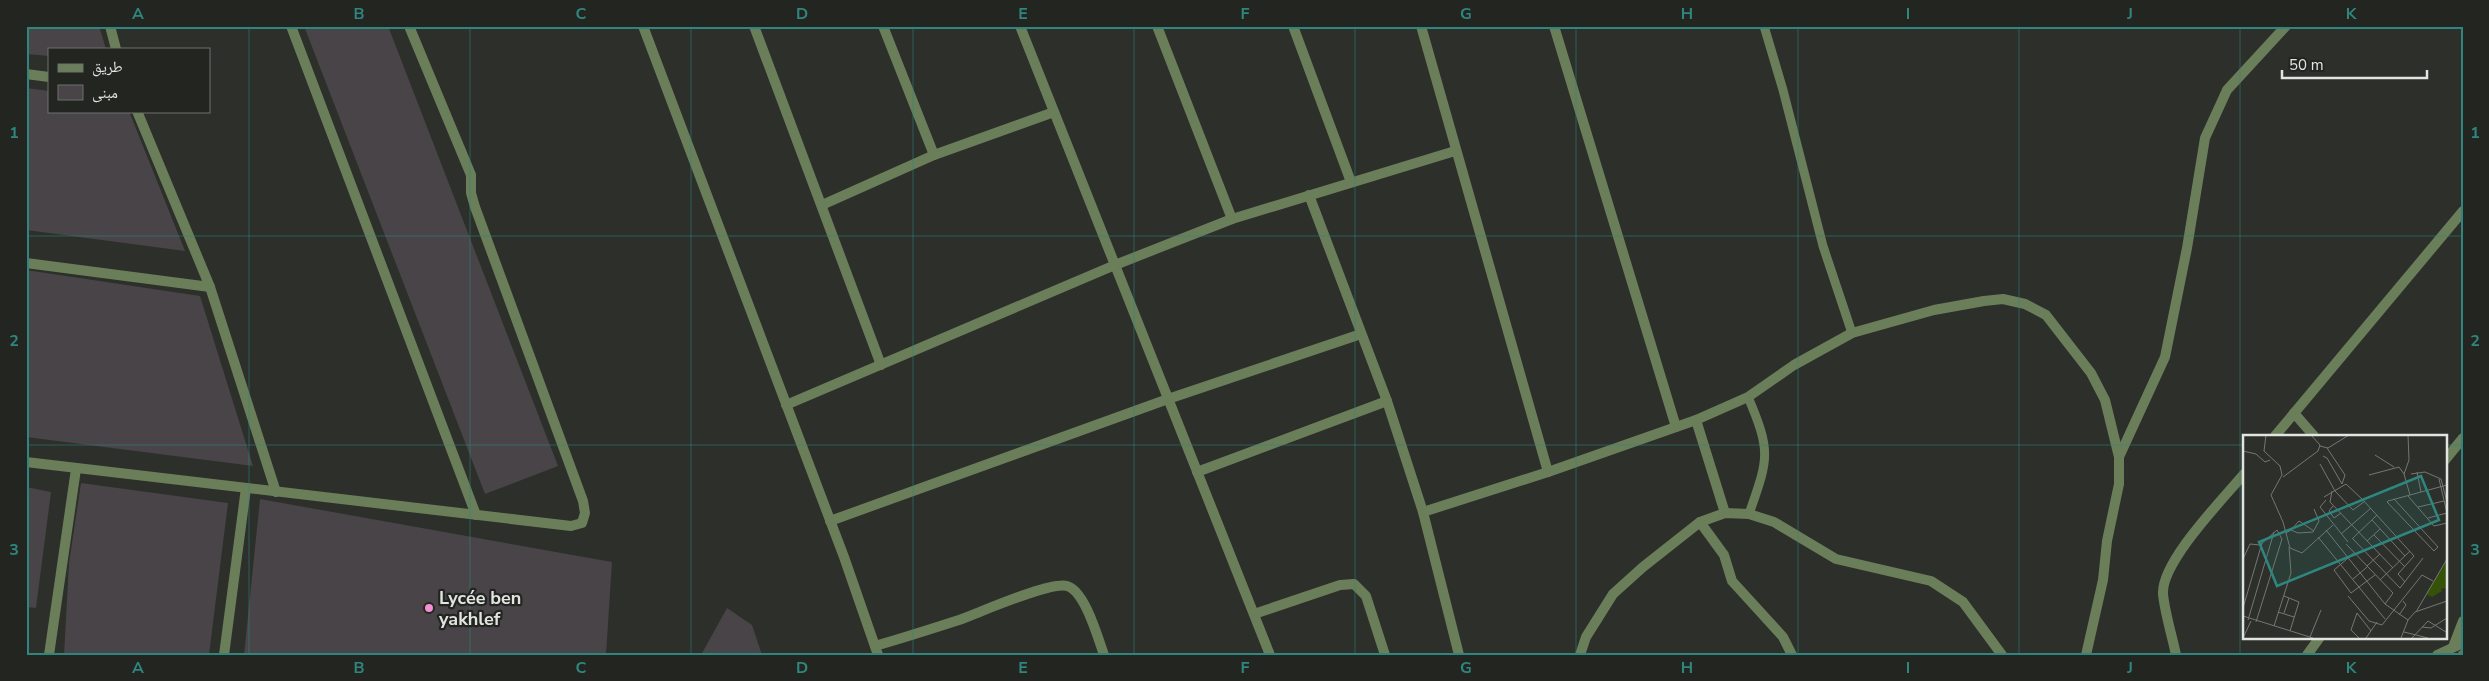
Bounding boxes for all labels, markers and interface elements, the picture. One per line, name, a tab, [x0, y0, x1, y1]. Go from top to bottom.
text: A	[132, 3, 144, 25]
text: B	[353, 3, 365, 25]
text: C	[576, 3, 587, 25]
text: D	[796, 3, 808, 25]
text: E	[1018, 3, 1028, 25]
text: F	[1241, 3, 1250, 25]
text: G	[1460, 3, 1472, 25]
text: H	[1681, 3, 1693, 25]
text: I	[1906, 3, 1910, 25]
text: J	[2126, 3, 2133, 25]
text: K	[2346, 3, 2358, 25]
legend	[48, 48, 210, 112]
scale bar	[2282, 48, 2426, 80]
text: 50 m	[2289, 55, 2324, 75]
text: طريق	[92, 57, 123, 77]
text: مبنى	[92, 83, 118, 103]
text: 1	[9, 122, 19, 144]
text: 1	[2470, 122, 2480, 144]
text: 2	[9, 330, 19, 352]
text: 2	[2470, 330, 2480, 352]
inset map	[2243, 435, 2446, 638]
text: 3	[9, 539, 19, 561]
text: 3	[2470, 539, 2480, 561]
place label: Lycée ben yakhlef	[438, 586, 521, 631]
marker: Lycée ben yakhlef	[423, 602, 435, 614]
text: A	[132, 657, 144, 679]
text: B	[353, 657, 365, 679]
text: C	[576, 657, 587, 679]
text: D	[796, 657, 808, 679]
text: E	[1018, 657, 1028, 679]
text: F	[1241, 657, 1250, 679]
text: G	[1460, 657, 1472, 679]
text: H	[1681, 657, 1693, 679]
text: I	[1906, 657, 1910, 679]
text: J	[2126, 657, 2133, 679]
text: K	[2346, 657, 2358, 679]

